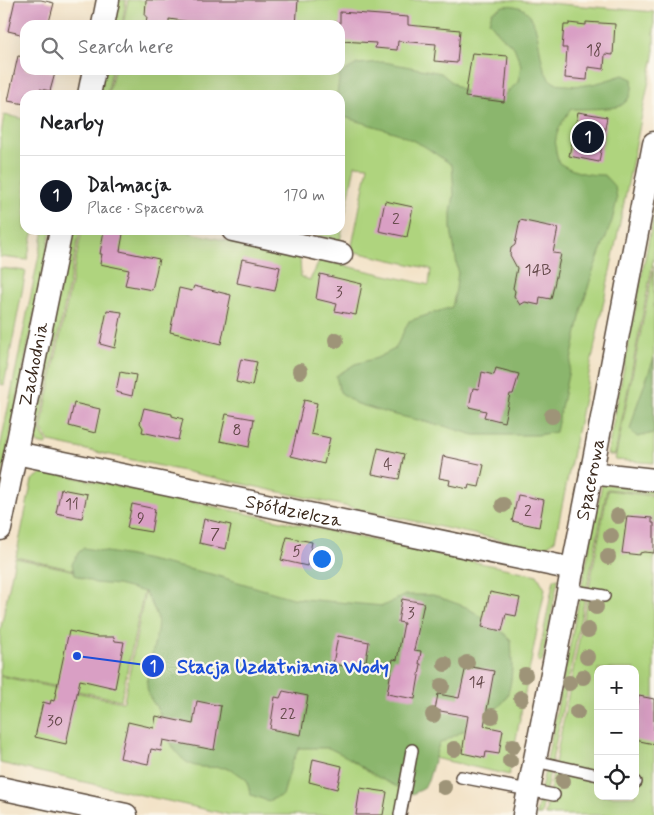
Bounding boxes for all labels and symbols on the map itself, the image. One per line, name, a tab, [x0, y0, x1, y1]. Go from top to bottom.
house number: 18	[586, 40, 602, 61]
pin: 1	[572, 118, 604, 156]
house number: 2	[392, 209, 400, 230]
house number: 14B	[525, 260, 552, 281]
house number: 3	[335, 282, 343, 303]
street label: Zachodnia	[13, 319, 55, 409]
house number: 8	[232, 420, 242, 441]
street label: Spacerowa	[570, 436, 610, 523]
house number: 4	[383, 454, 393, 475]
street label: Spółdzielcza	[243, 489, 345, 533]
house number: 11	[65, 494, 79, 515]
house number: 2	[524, 501, 532, 522]
house number: 9	[137, 508, 145, 529]
house number: 7	[210, 524, 220, 545]
house number: 5	[292, 541, 302, 562]
your location	[309, 546, 335, 572]
house number: 3	[407, 603, 415, 624]
callout: Stacja Uzdatniania Wody	[141, 648, 401, 683]
text: Stacja Uzdatniania Wody	[177, 654, 389, 681]
text: 1	[150, 657, 156, 677]
house number: 14	[469, 672, 486, 693]
house number: 22	[280, 704, 296, 725]
house number: 30	[47, 711, 63, 732]

